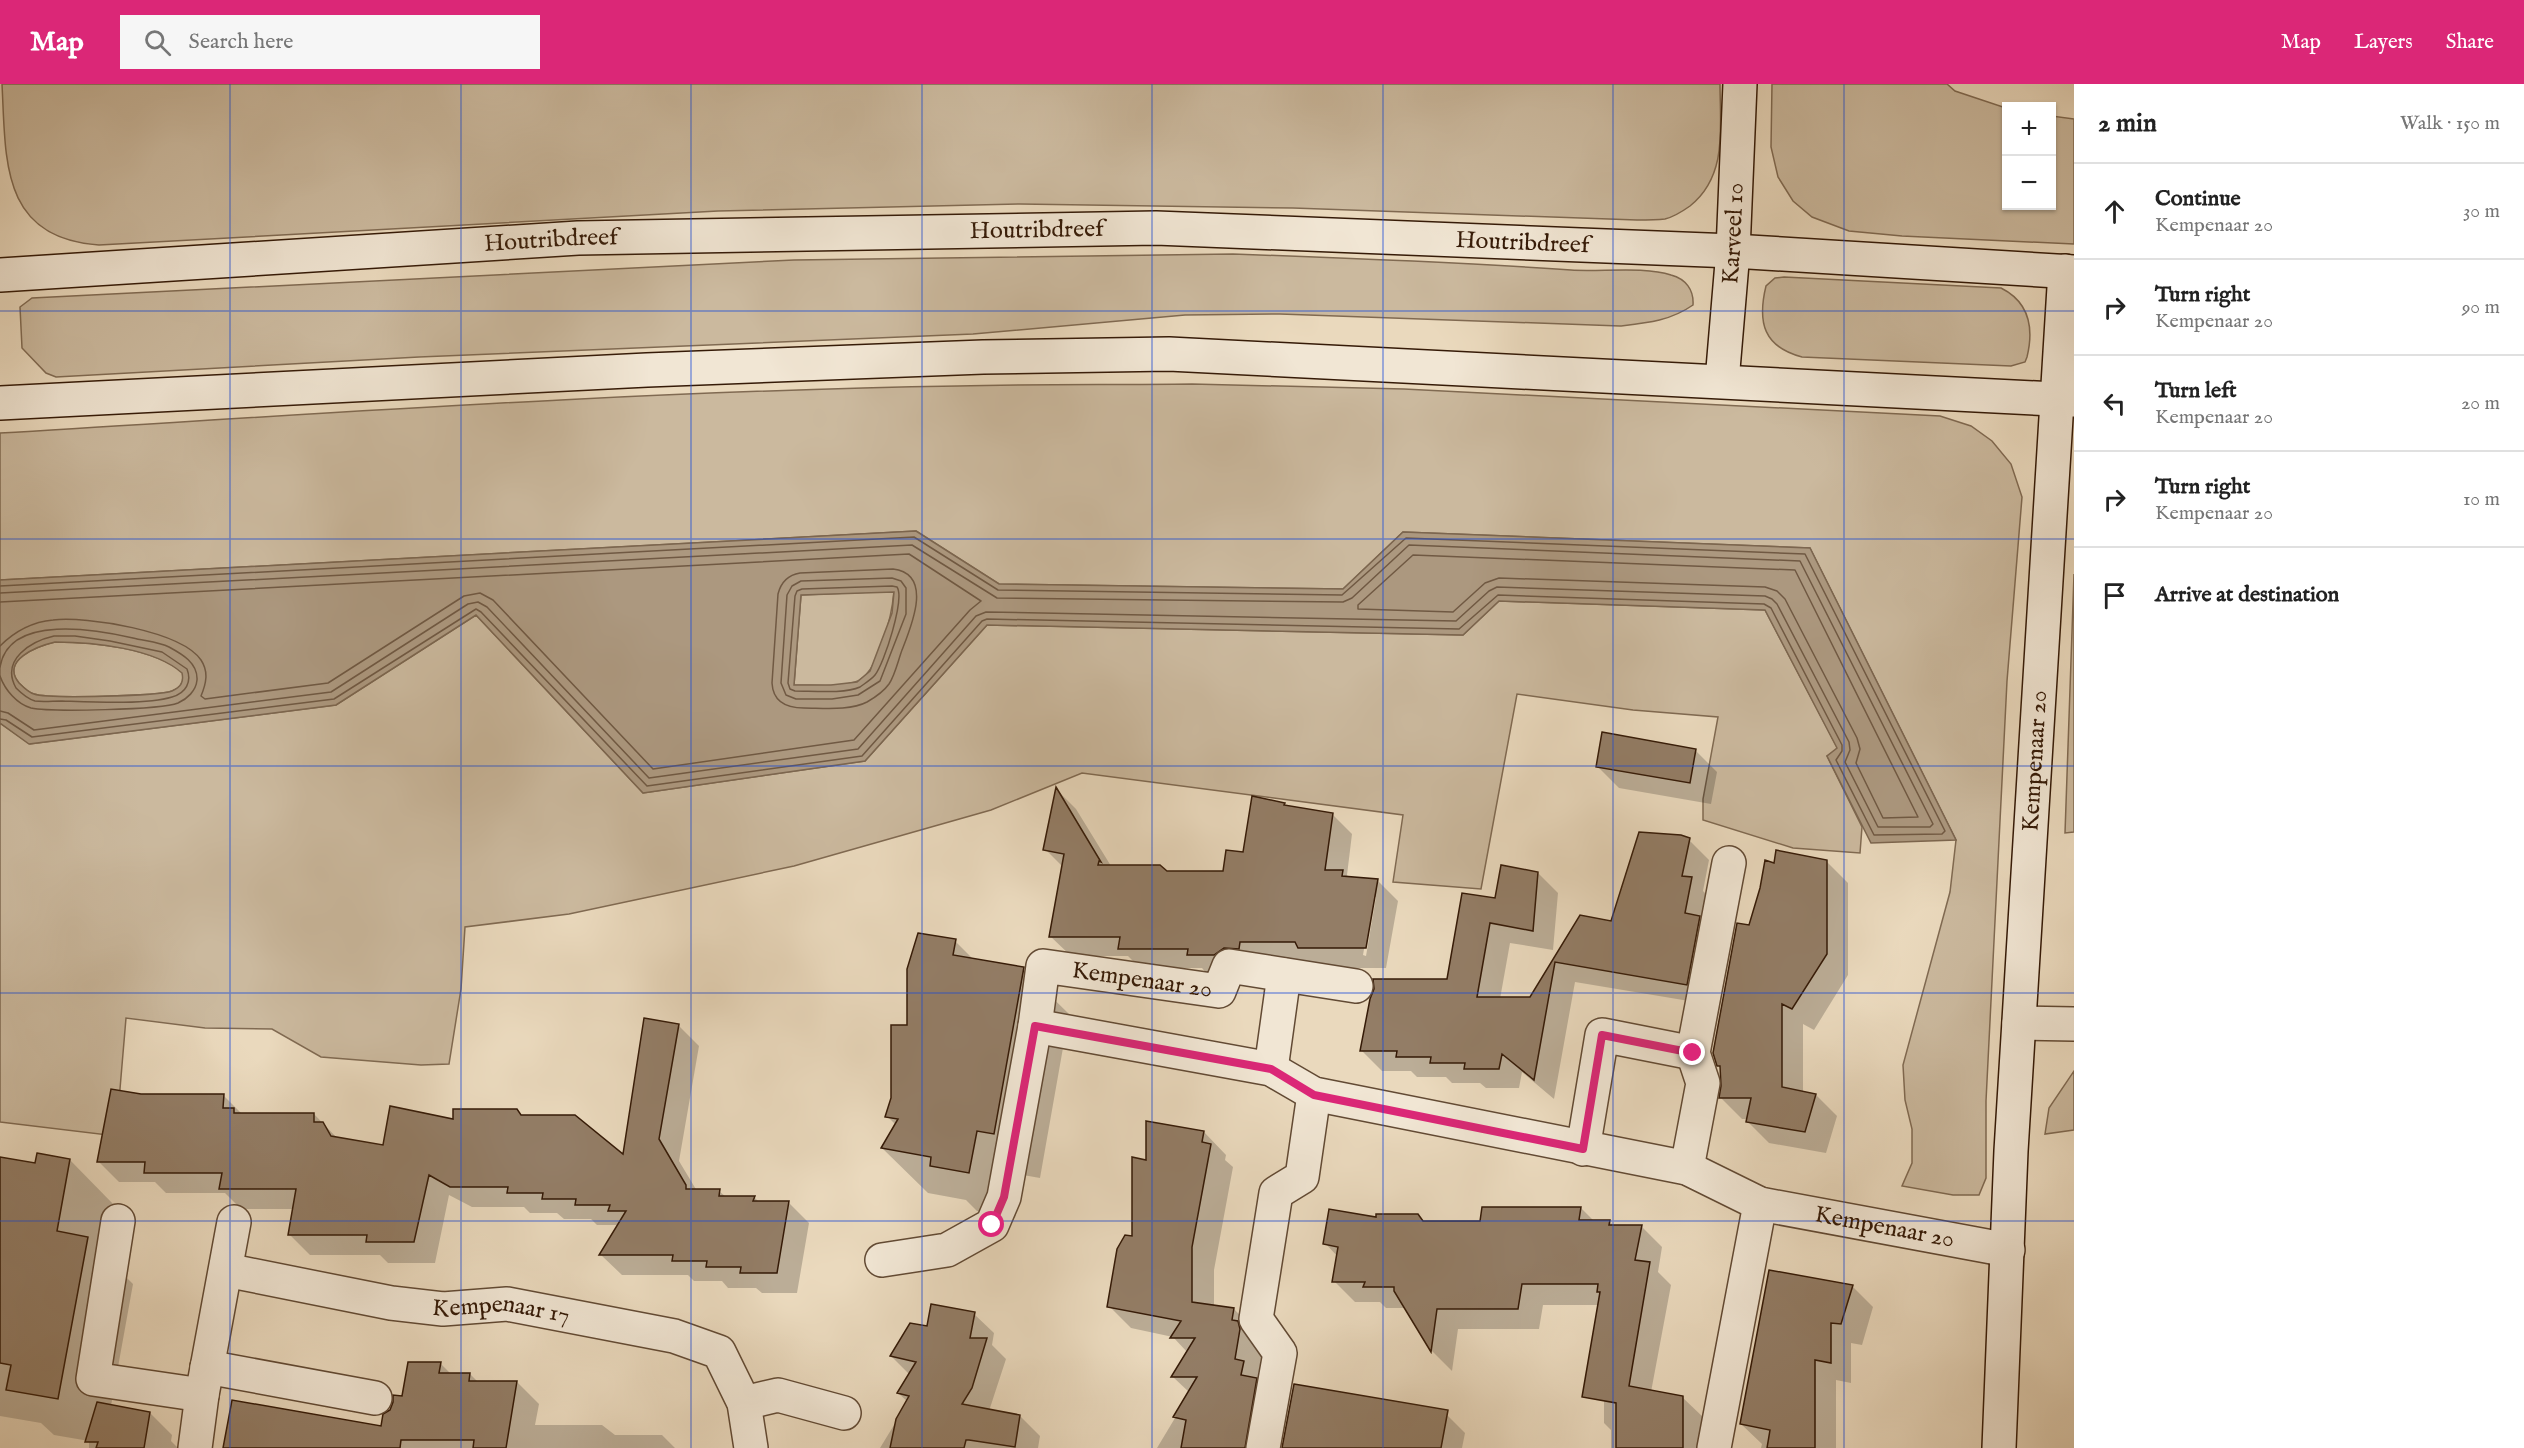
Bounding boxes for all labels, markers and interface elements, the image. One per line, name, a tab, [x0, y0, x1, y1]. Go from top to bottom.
search box	[120, 15, 540, 69]
text: Map	[30, 25, 84, 60]
icon: search	[141, 26, 174, 59]
text: Search here	[189, 28, 293, 56]
text: Map	[2281, 29, 2321, 56]
text: Layers	[2354, 29, 2413, 56]
text: Share	[2446, 29, 2494, 56]
map controls	[2002, 102, 2056, 210]
button: +	[2002, 102, 2056, 156]
text: 2 min	[2098, 107, 2157, 140]
text: Walk · 150 m	[2400, 111, 2500, 136]
button: −	[2002, 156, 2056, 210]
street label: Karveel 10	[1715, 182, 1751, 285]
text: Continue	[2155, 185, 2241, 213]
icon: ahead	[2098, 195, 2131, 228]
text: 30 m	[2463, 199, 2500, 224]
street label: Houtribdreef	[969, 213, 1108, 247]
text: Kempenaar 20	[2155, 213, 2273, 238]
street label: Houtribdreef	[483, 222, 622, 259]
street label: Houtribdreef	[1455, 224, 1594, 261]
text: Turn right	[2155, 281, 2250, 309]
icon: right	[2098, 291, 2131, 324]
text: 90 m	[2462, 295, 2500, 320]
text: Kempenaar 20	[2155, 309, 2273, 334]
text: Turn left	[2155, 377, 2237, 405]
icon: left	[2098, 387, 2131, 420]
text: 20 m	[2461, 391, 2500, 416]
text: Kempenaar 20	[2155, 405, 2273, 430]
text: Turn right	[2155, 473, 2250, 501]
icon: right	[2098, 483, 2131, 516]
text: 10 m	[2463, 487, 2500, 512]
text: Kempenaar 20	[2155, 501, 2273, 526]
icon: arrive	[2098, 579, 2131, 612]
text: Arrive at destination	[2155, 581, 2339, 609]
street label: Kempenaar 20	[2015, 689, 2055, 833]
street label: Kempenaar 20	[1070, 955, 1214, 1005]
route end	[1679, 1039, 1705, 1065]
street label: Kempenaar 20	[1812, 1199, 1957, 1255]
route start	[978, 1211, 1004, 1237]
street label: Kempenaar 17	[430, 1288, 572, 1331]

